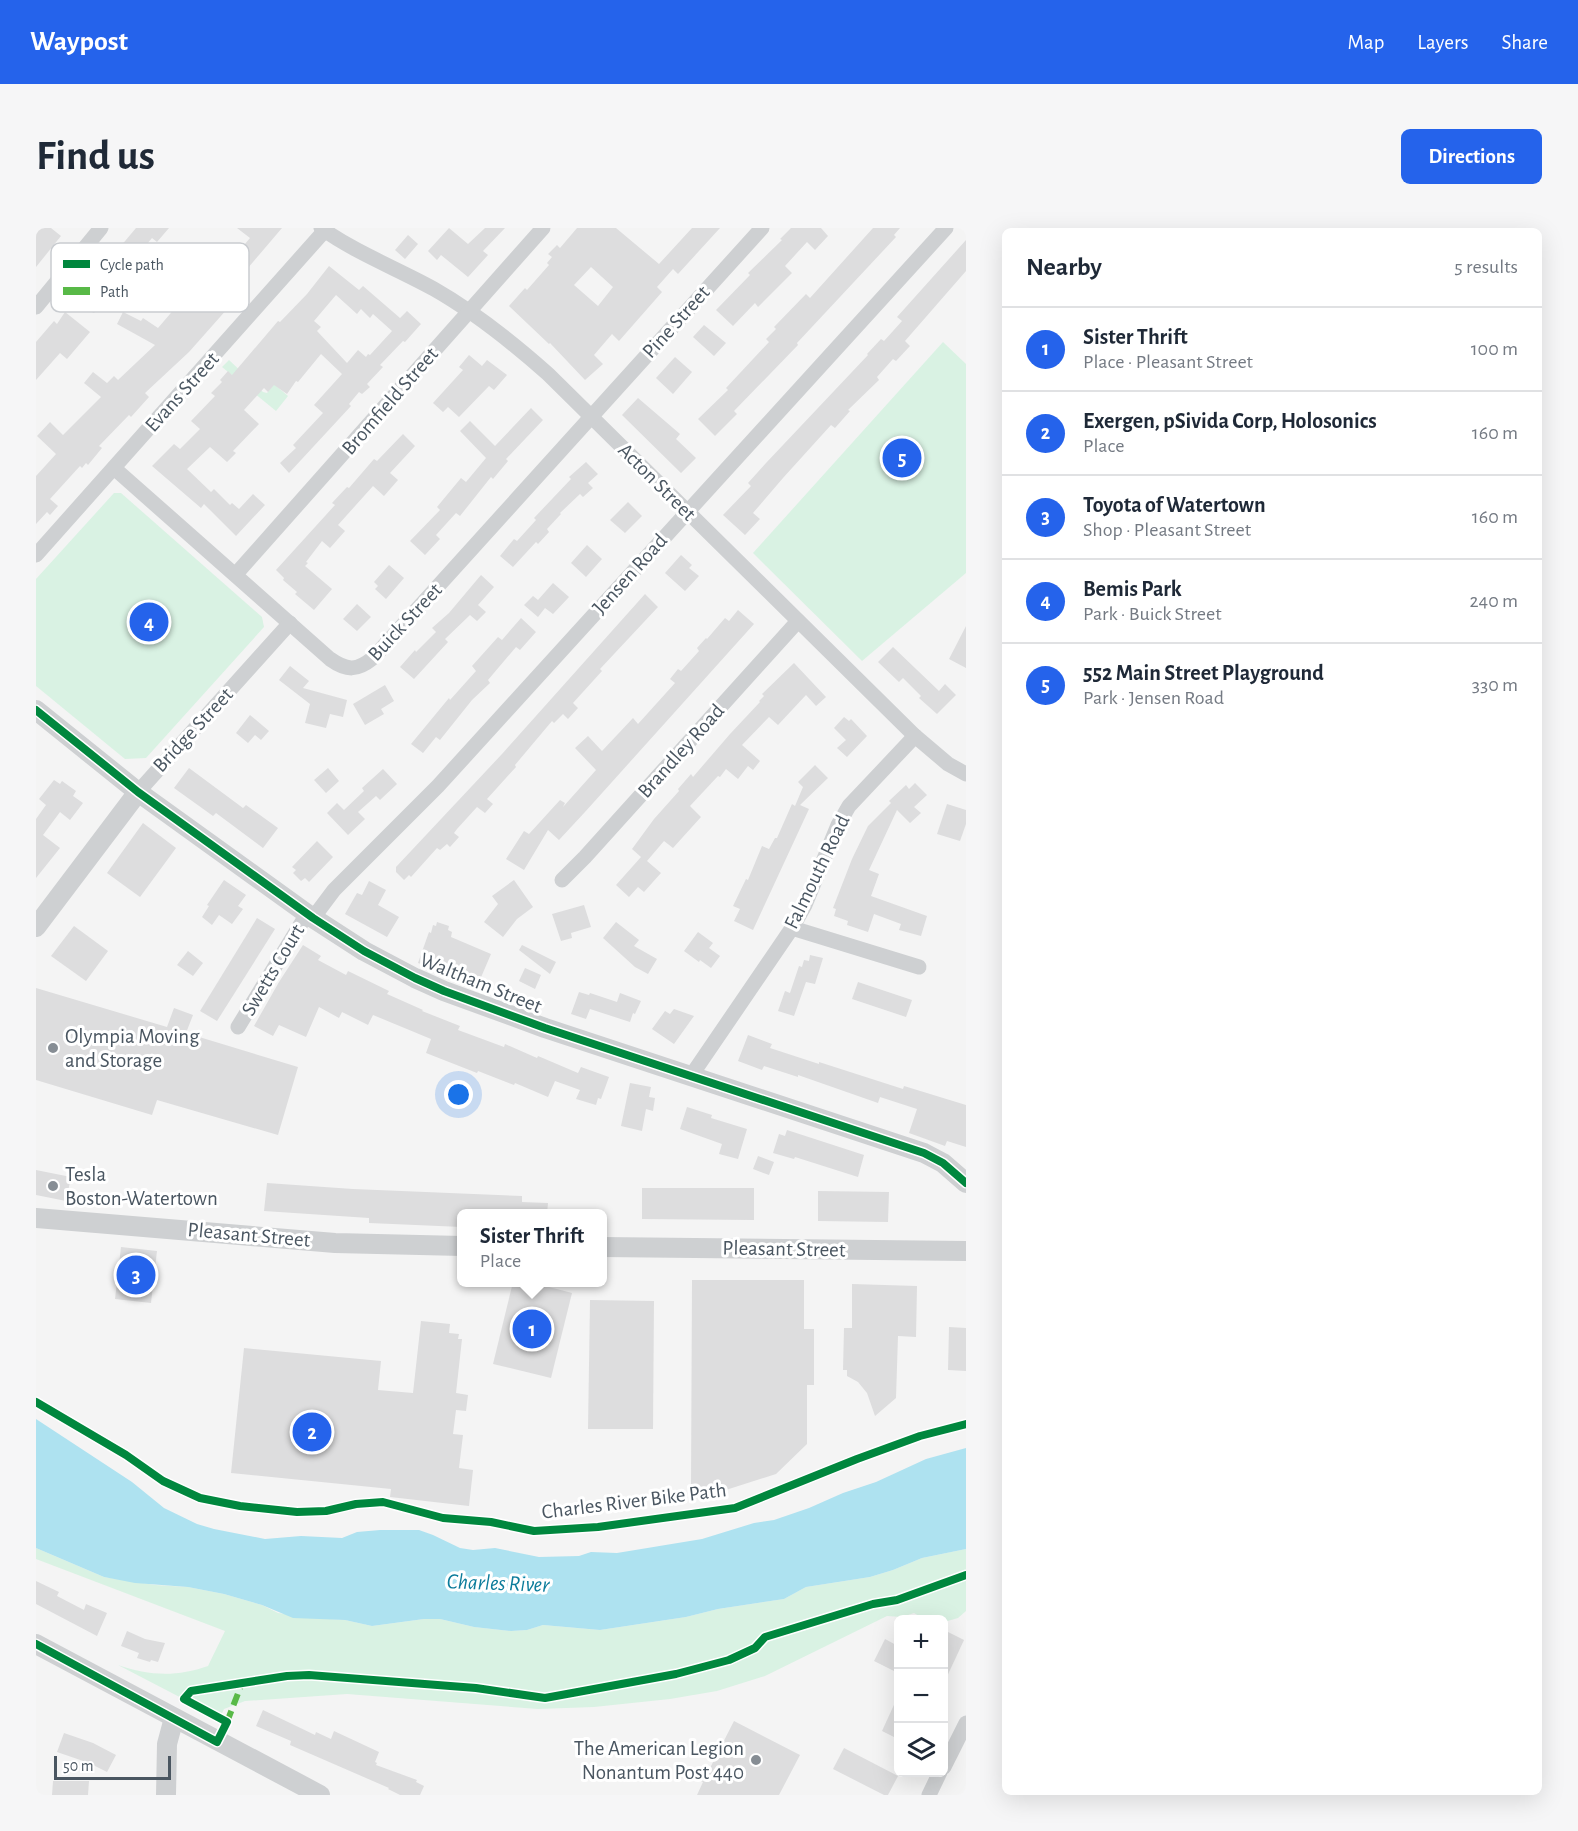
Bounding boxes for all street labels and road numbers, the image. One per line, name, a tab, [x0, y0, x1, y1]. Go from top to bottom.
street label: Pine Street	[638, 282, 714, 362]
street label: Bromfield Street	[338, 343, 442, 459]
street label: Evans Street	[141, 348, 223, 436]
street label: Acton Street	[614, 439, 700, 525]
street label: Jensen Road	[589, 530, 671, 618]
street label: Buick Street	[364, 579, 446, 665]
street label: Bridge Street	[149, 684, 237, 776]
street label: Brandley Road	[634, 700, 728, 802]
street label: Falmouth Road	[780, 812, 854, 932]
street label: Swetts Court	[238, 920, 309, 1019]
street label: Waltham Street	[417, 949, 545, 1017]
street label: Pleasant Street	[187, 1219, 312, 1251]
street label: Pleasant Street	[722, 1237, 846, 1261]
street label: Charles River Bike Path	[540, 1479, 728, 1523]

